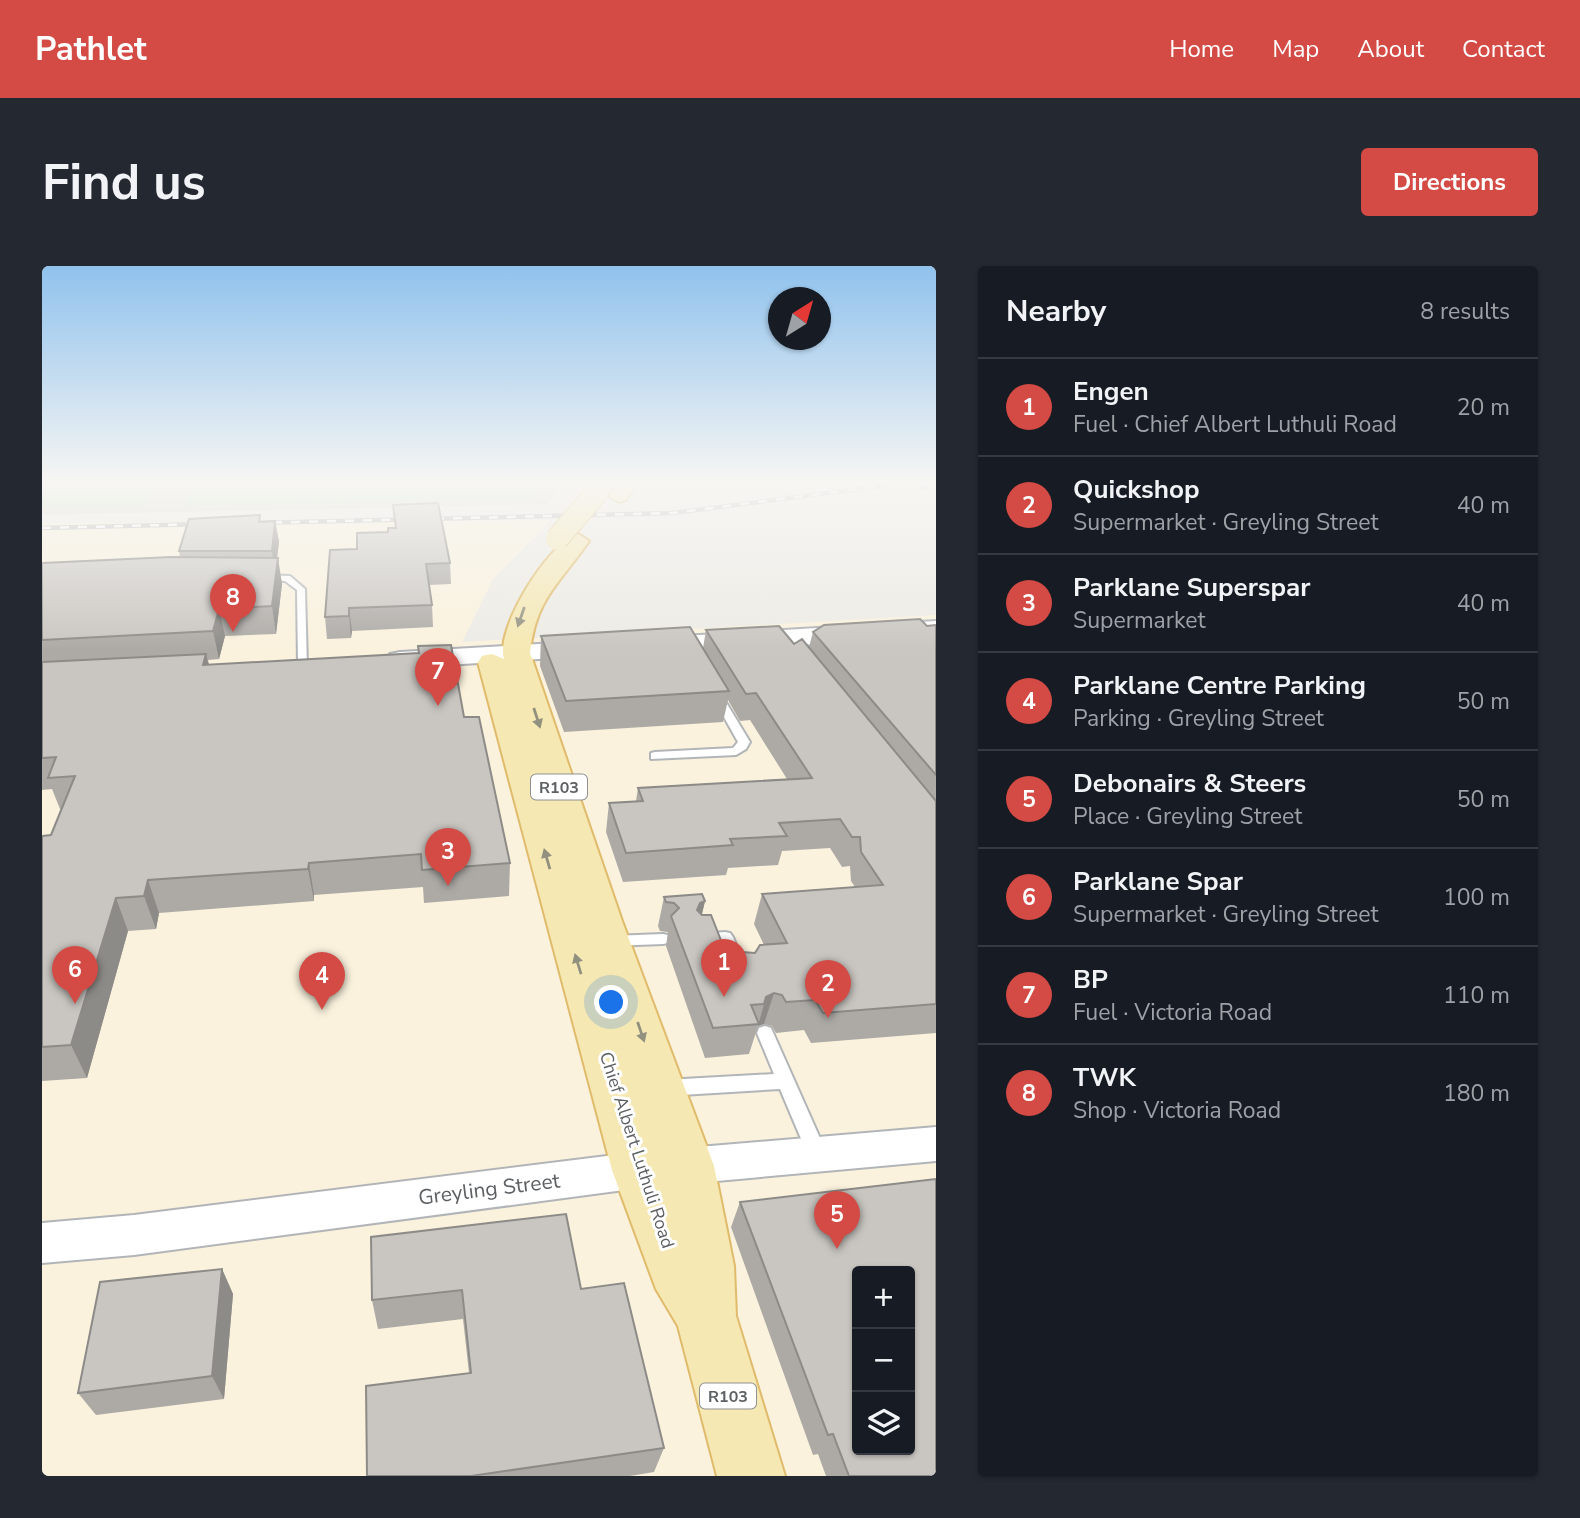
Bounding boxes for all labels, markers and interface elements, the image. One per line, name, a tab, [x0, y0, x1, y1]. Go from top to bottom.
text: Pathlet	[35, 27, 147, 72]
text: Home	[1169, 33, 1234, 65]
text: Map	[1272, 33, 1319, 65]
text: About	[1357, 33, 1424, 65]
text: Contact	[1462, 33, 1545, 65]
button: Directions	[1361, 148, 1538, 216]
text: Find us	[42, 149, 206, 216]
north arrow	[768, 287, 831, 350]
text: Nearby	[1006, 291, 1106, 332]
text: 8 results	[1420, 296, 1510, 327]
text: Engen	[1073, 374, 1149, 409]
text: 1	[1022, 392, 1036, 423]
text: 20 m	[1457, 392, 1510, 423]
text: Fuel · Chief Albert Luthuli Road	[1073, 409, 1397, 440]
text: Quickshop	[1073, 472, 1200, 507]
text: 2	[1022, 490, 1036, 521]
text: 40 m	[1457, 490, 1510, 521]
text: Supermarket · Greyling Street	[1073, 507, 1379, 538]
text: Parklane Superspar	[1073, 570, 1310, 605]
pin: 8	[210, 574, 256, 632]
text: 3	[1022, 588, 1036, 619]
text: 40 m	[1457, 588, 1510, 619]
text: Supermarket	[1073, 605, 1206, 636]
one-way arrow	[515, 606, 526, 627]
pin: 7	[415, 648, 461, 706]
text: Parklane Centre Parking	[1073, 668, 1366, 703]
text: 4	[1022, 686, 1036, 717]
text: 50 m	[1457, 686, 1510, 717]
text: Parking · Greyling Street	[1073, 703, 1324, 734]
one-way arrow	[532, 708, 542, 729]
text: Debonairs & Steers	[1073, 766, 1306, 801]
road number: R103	[531, 774, 587, 800]
text: 5	[1022, 784, 1036, 815]
text: 50 m	[1457, 784, 1510, 815]
text: Place · Greyling Street	[1073, 801, 1302, 832]
pin: 3	[425, 828, 471, 886]
one-way arrow	[542, 848, 552, 869]
text: Parklane Spar	[1073, 864, 1243, 899]
text: 6	[1022, 882, 1036, 913]
text: 100 m	[1443, 882, 1510, 913]
text: Supermarket · Greyling Street	[1073, 899, 1379, 930]
pin: 1	[701, 939, 747, 997]
pin: 6	[52, 946, 98, 1004]
pin: 4	[299, 952, 345, 1010]
one-way arrow	[572, 953, 582, 974]
pin: 2	[805, 960, 851, 1018]
text: BP	[1073, 962, 1108, 997]
text: 7	[1022, 980, 1036, 1011]
text: 110 m	[1443, 980, 1510, 1011]
your location	[594, 985, 628, 1019]
text: Fuel · Victoria Road	[1073, 997, 1272, 1028]
one-way arrow	[636, 1022, 647, 1043]
street label: Chief Albert Luthuli Road	[594, 1049, 680, 1251]
text: TWK	[1073, 1060, 1136, 1095]
text: 8	[1022, 1078, 1036, 1109]
text: 180 m	[1443, 1078, 1510, 1109]
text: Shop · Victoria Road	[1073, 1095, 1281, 1126]
street label: Greyling Street	[417, 1166, 562, 1212]
pin: 5	[814, 1191, 860, 1249]
map controls	[852, 1266, 915, 1455]
button: +	[852, 1266, 915, 1329]
button: −	[852, 1329, 915, 1392]
road number: R103	[700, 1384, 756, 1408]
button: layers	[852, 1392, 915, 1455]

